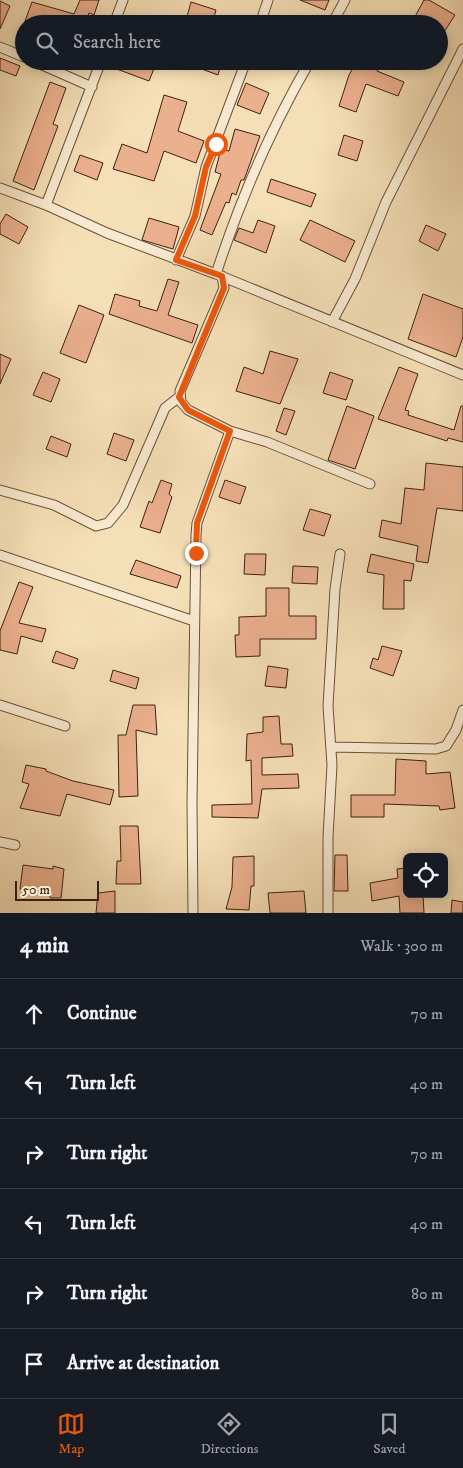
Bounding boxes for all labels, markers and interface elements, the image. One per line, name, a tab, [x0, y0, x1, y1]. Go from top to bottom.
search box	[15, 15, 448, 70]
icon: search	[33, 29, 61, 57]
text: Search here	[73, 31, 161, 54]
route start	[205, 133, 228, 156]
route end	[185, 542, 208, 565]
map controls	[403, 853, 448, 898]
button: locate	[403, 853, 448, 898]
scale bar	[15, 878, 99, 901]
text: 50 m	[22, 881, 50, 899]
text: 4 min	[20, 933, 69, 959]
text: Walk · 300 m	[360, 936, 443, 956]
icon: ahead	[20, 1000, 48, 1028]
text: Continue	[67, 1002, 137, 1025]
text: 70 m	[411, 1004, 443, 1024]
icon: left	[20, 1070, 48, 1098]
text: Turn left	[67, 1072, 136, 1095]
text: 40 m	[410, 1074, 443, 1094]
icon: right	[20, 1140, 48, 1168]
text: Turn right	[67, 1142, 147, 1165]
text: 70 m	[411, 1144, 443, 1164]
icon: left	[20, 1210, 48, 1238]
text: Turn left	[67, 1212, 136, 1235]
text: 40 m	[410, 1214, 443, 1234]
icon: right	[20, 1280, 48, 1308]
text: Turn right	[67, 1282, 147, 1305]
text: 80 m	[411, 1284, 443, 1304]
icon: arrive	[20, 1350, 48, 1378]
text: Arrive at destination	[67, 1352, 219, 1375]
tab: Map	[57, 1410, 85, 1458]
tab: Directions	[200, 1410, 258, 1458]
tab: Saved	[373, 1410, 406, 1458]

